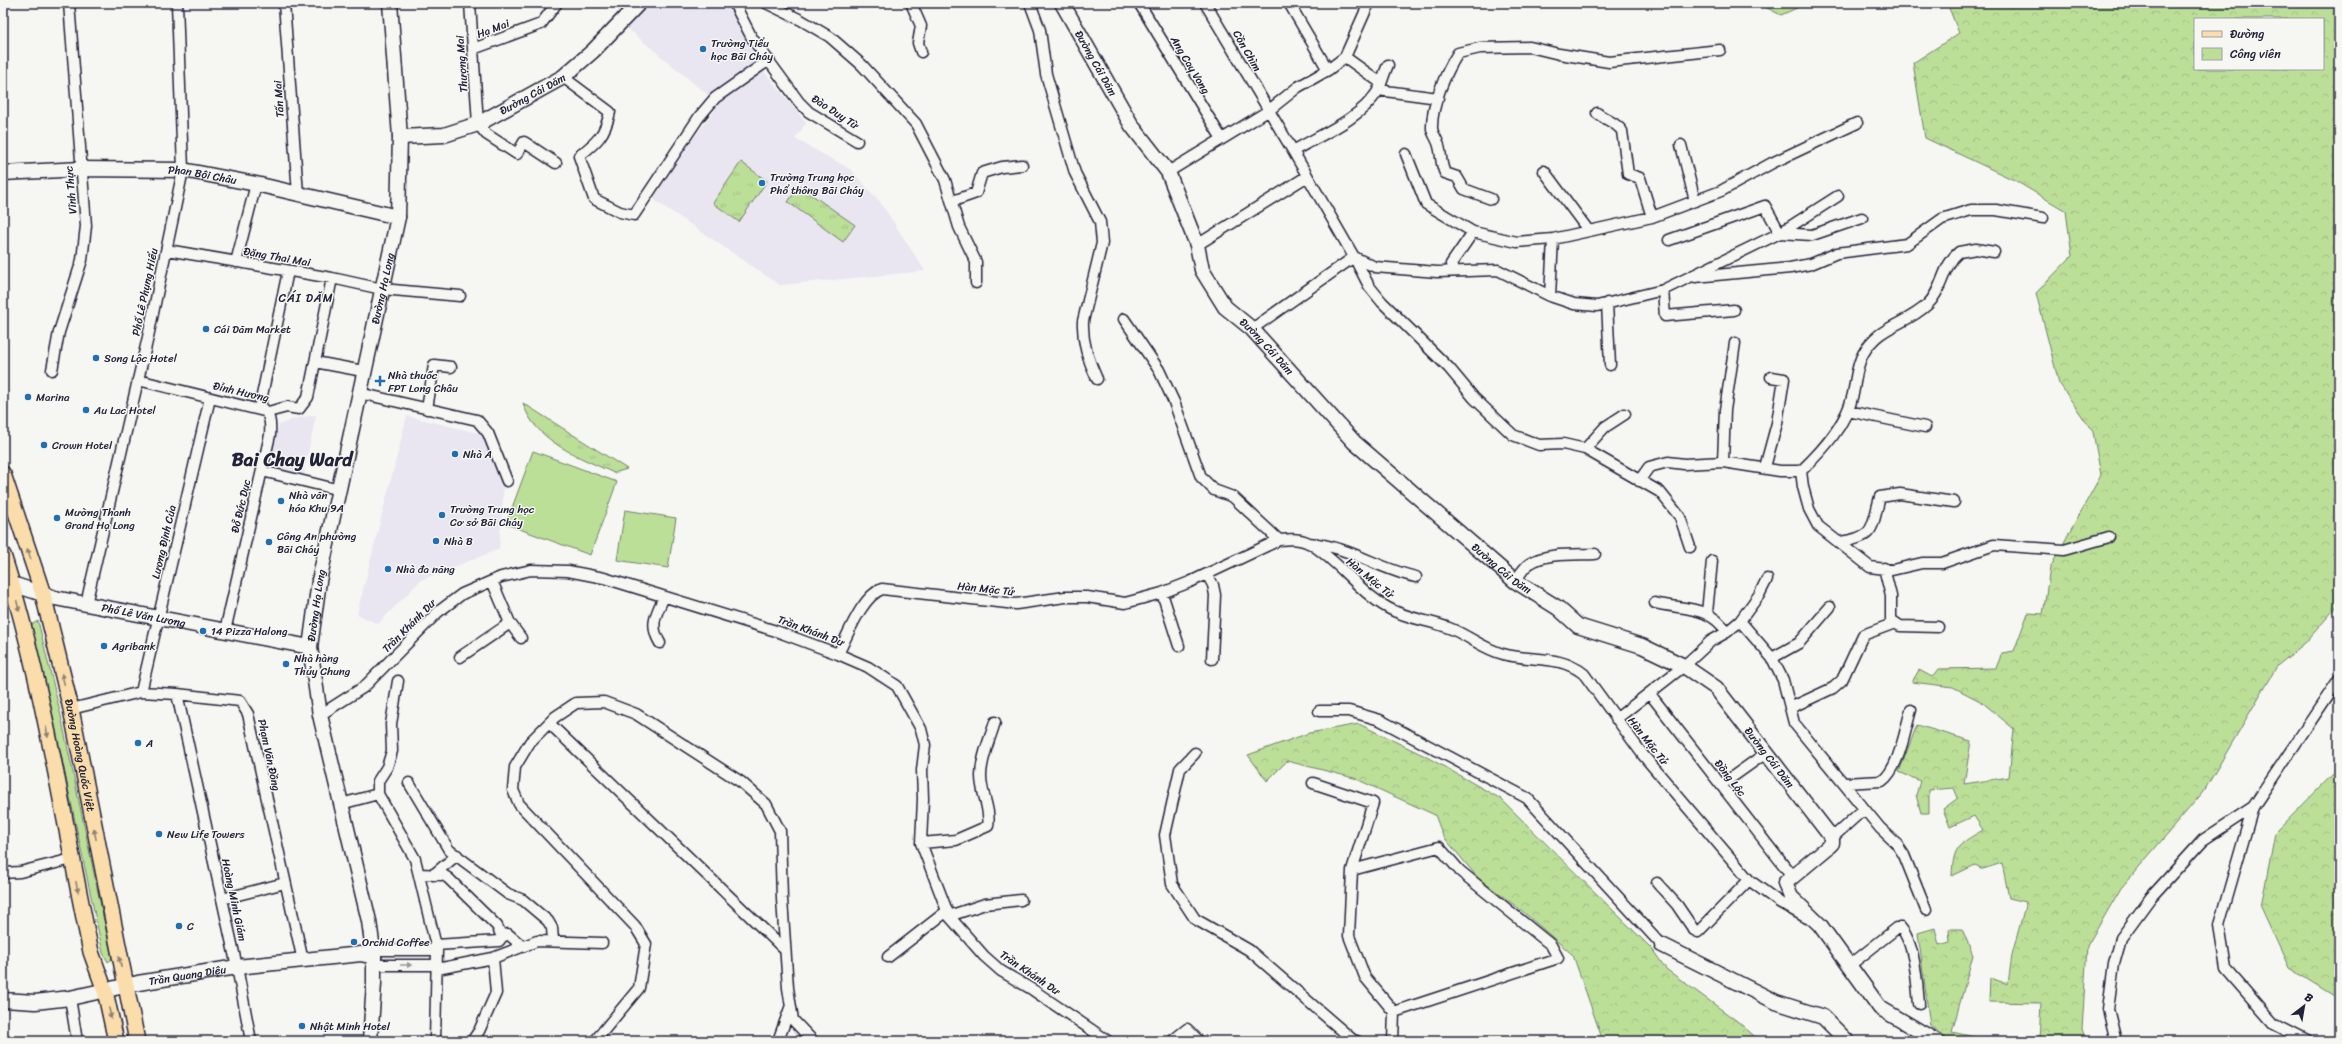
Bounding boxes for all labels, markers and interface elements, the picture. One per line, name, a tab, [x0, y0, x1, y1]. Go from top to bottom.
street label: Hạ Mai	[474, 14, 513, 44]
legend	[2194, 18, 2324, 70]
text: Đường	[2230, 23, 2264, 45]
street label: Đường Cái Dăm	[1070, 26, 1123, 100]
street label: Cồn Chìm	[1227, 27, 1267, 75]
street label: Ang Cay Vong	[1165, 31, 1215, 98]
street label: Thượng Mai	[450, 34, 473, 93]
place label: Trường Tiểu học Bãi Cháy	[710, 34, 773, 66]
text: Công viên	[2230, 43, 2281, 65]
marker: Trường Tiểu học Bãi Cháy	[698, 44, 708, 54]
street label: Đường Cái Dăm	[496, 68, 570, 120]
street label: Tấn Mai	[268, 79, 290, 118]
street label: Đào Duy Từ	[807, 90, 863, 135]
street label: Phan Bội Châu	[168, 160, 239, 190]
street label: Vĩnh Thực	[59, 165, 83, 215]
place label: Trường Trung học Phổ thông Bãi Cháy	[770, 168, 864, 200]
marker: Trường Trung học Phổ thông Bãi Cháy	[757, 178, 767, 188]
street label: Đặng Thai Mai	[242, 242, 313, 272]
street label: Phố Lê Phụng Hiểu	[126, 246, 164, 338]
street label: Đường Hạ Long	[366, 250, 400, 326]
district label: CÁI DĂM	[278, 287, 334, 309]
street label: Đường Cái Dăm	[1235, 313, 1299, 380]
place label: Cái Dăm Market	[214, 320, 291, 339]
marker: Cái Dăm Market	[201, 324, 211, 334]
place label: Song Lộc Hotel	[104, 349, 178, 368]
marker: Song Lộc Hotel	[91, 353, 101, 363]
place label: Nhà thuốc FPT Long Châu	[388, 366, 458, 398]
street label: Đỉnh Hương	[211, 376, 271, 408]
marker: Nhà thuốc FPT Long Châu	[375, 376, 385, 386]
place label: Marina	[36, 388, 70, 407]
marker: Marina	[23, 392, 33, 402]
place label: Au Lac Hotel	[93, 401, 157, 420]
marker: Au Lac Hotel	[81, 405, 91, 415]
place label: Crown Hotel	[52, 436, 113, 455]
marker: Crown Hotel	[39, 440, 49, 450]
district label: Bai Chay Ward	[232, 443, 354, 476]
place label: Nhà A	[463, 445, 492, 464]
marker: Nhà A	[450, 449, 460, 459]
street label: Đỗ Đức Dục	[226, 477, 257, 535]
place label: Nhà văn hóa Khu 9A	[288, 486, 344, 518]
marker: Nhà văn hóa Khu 9A	[276, 496, 286, 506]
place label: Trường Trung học Cơ sở Bãi Cháy	[450, 500, 535, 532]
place label: Mường Thanh Grand Hạ Long	[65, 503, 135, 535]
street label: Lương Định Của	[146, 503, 182, 581]
marker: Trường Trung học Cơ sở Bãi Cháy	[437, 510, 447, 520]
marker: Mường Thanh Grand Hạ Long	[52, 513, 62, 523]
place label: Công An phường Bãi Cháy	[277, 527, 357, 559]
place label: Nhà B	[444, 532, 473, 551]
marker: Nhà B	[431, 536, 441, 546]
marker: Công An phường Bãi Cháy	[264, 537, 274, 547]
street label: Đường Cái Dăm	[1467, 538, 1536, 599]
one-way arrow	[26, 548, 32, 560]
street label: Hàn Mặc Tử	[1342, 553, 1399, 604]
place label: Nhà đa năng	[396, 560, 455, 579]
marker: Nhà đa năng	[383, 564, 393, 574]
street label: Đường Hạ Long	[301, 567, 331, 643]
street label: Hàn Mặc Tử	[956, 577, 1017, 602]
street label: Trần Khánh Dư	[378, 594, 441, 657]
street label: Phố Lê Văn Lương	[100, 598, 188, 633]
one-way arrow	[15, 600, 21, 612]
street label: Trần Khánh Dư	[775, 610, 848, 652]
place label: 14 Pizza Halong	[211, 622, 288, 641]
marker: 14 Pizza Halong	[198, 626, 208, 636]
place label: Agribank	[111, 637, 156, 656]
marker: Agribank	[99, 641, 109, 651]
place label: Nhà hàng Thủy Chung	[294, 649, 351, 681]
marker: Nhà hàng Thủy Chung	[281, 659, 291, 669]
one-way arrow	[60, 673, 66, 686]
street label: Đường Hoàng Quốc Việt	[59, 697, 101, 814]
street label: Hàn Mặc Tử	[1623, 713, 1674, 770]
street label: Phạm Văn Đồng	[252, 717, 286, 793]
street label: Đường Cái Dăm	[1740, 723, 1800, 792]
one-way arrow	[45, 726, 51, 738]
place label: A	[145, 734, 153, 753]
marker: A	[133, 738, 143, 748]
street label: Đồng Lộc	[1709, 755, 1751, 801]
place label: New Life Towers	[167, 825, 246, 844]
one-way arrow	[92, 828, 98, 840]
marker: New Life Towers	[154, 829, 164, 839]
street label: Hoàng Minh Giám	[216, 857, 252, 944]
one-way arrow	[75, 881, 81, 893]
place label: C	[187, 917, 194, 936]
marker: C	[174, 921, 184, 931]
place label: Orchid Coffee	[362, 933, 430, 952]
marker: Orchid Coffee	[349, 937, 359, 947]
street label: Trần Khánh Dư	[996, 946, 1065, 1001]
one-way arrow	[116, 956, 122, 968]
street label: Trần Quang Diệu	[147, 959, 228, 991]
one-way arrow	[400, 962, 413, 968]
north arrow	[2284, 986, 2324, 1026]
text: B	[2301, 988, 2317, 1008]
one-way arrow	[107, 1007, 113, 1019]
place label: Nhật Minh Hotel	[310, 1017, 391, 1036]
marker: Nhật Minh Hotel	[297, 1021, 307, 1031]

